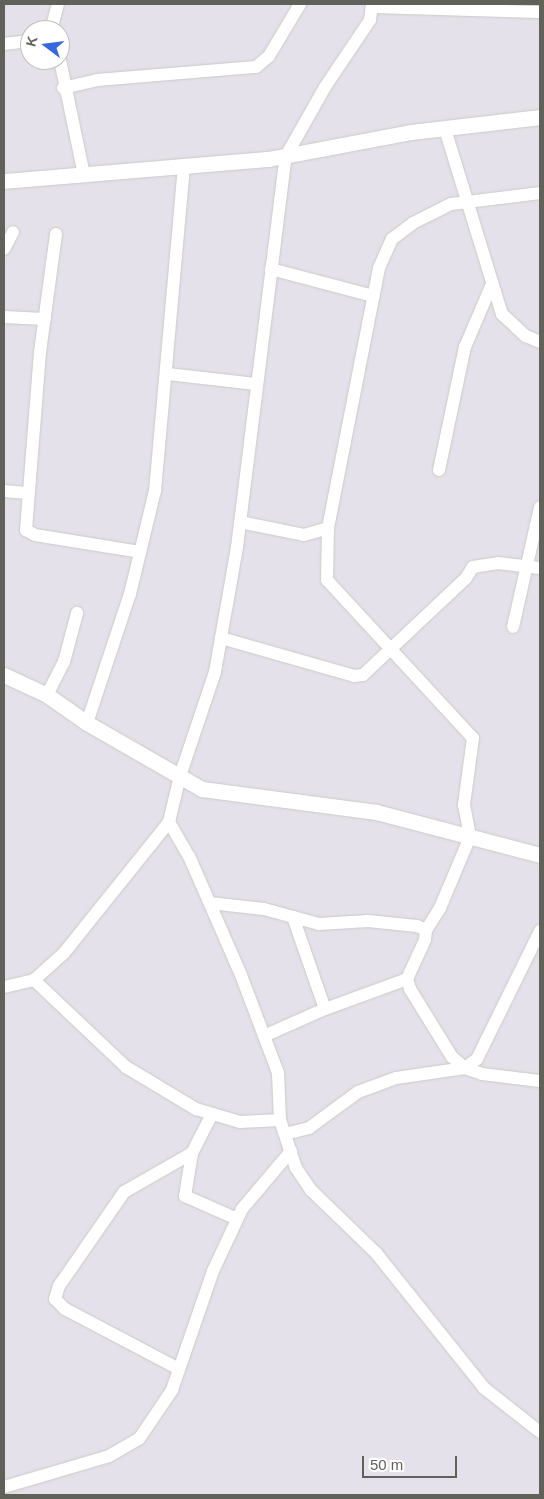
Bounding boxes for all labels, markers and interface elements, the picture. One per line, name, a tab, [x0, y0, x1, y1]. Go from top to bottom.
north arrow	[20, 20, 70, 70]
text: K	[22, 34, 41, 48]
scale bar	[364, 1446, 459, 1478]
text: 50 m	[370, 1456, 403, 1473]

